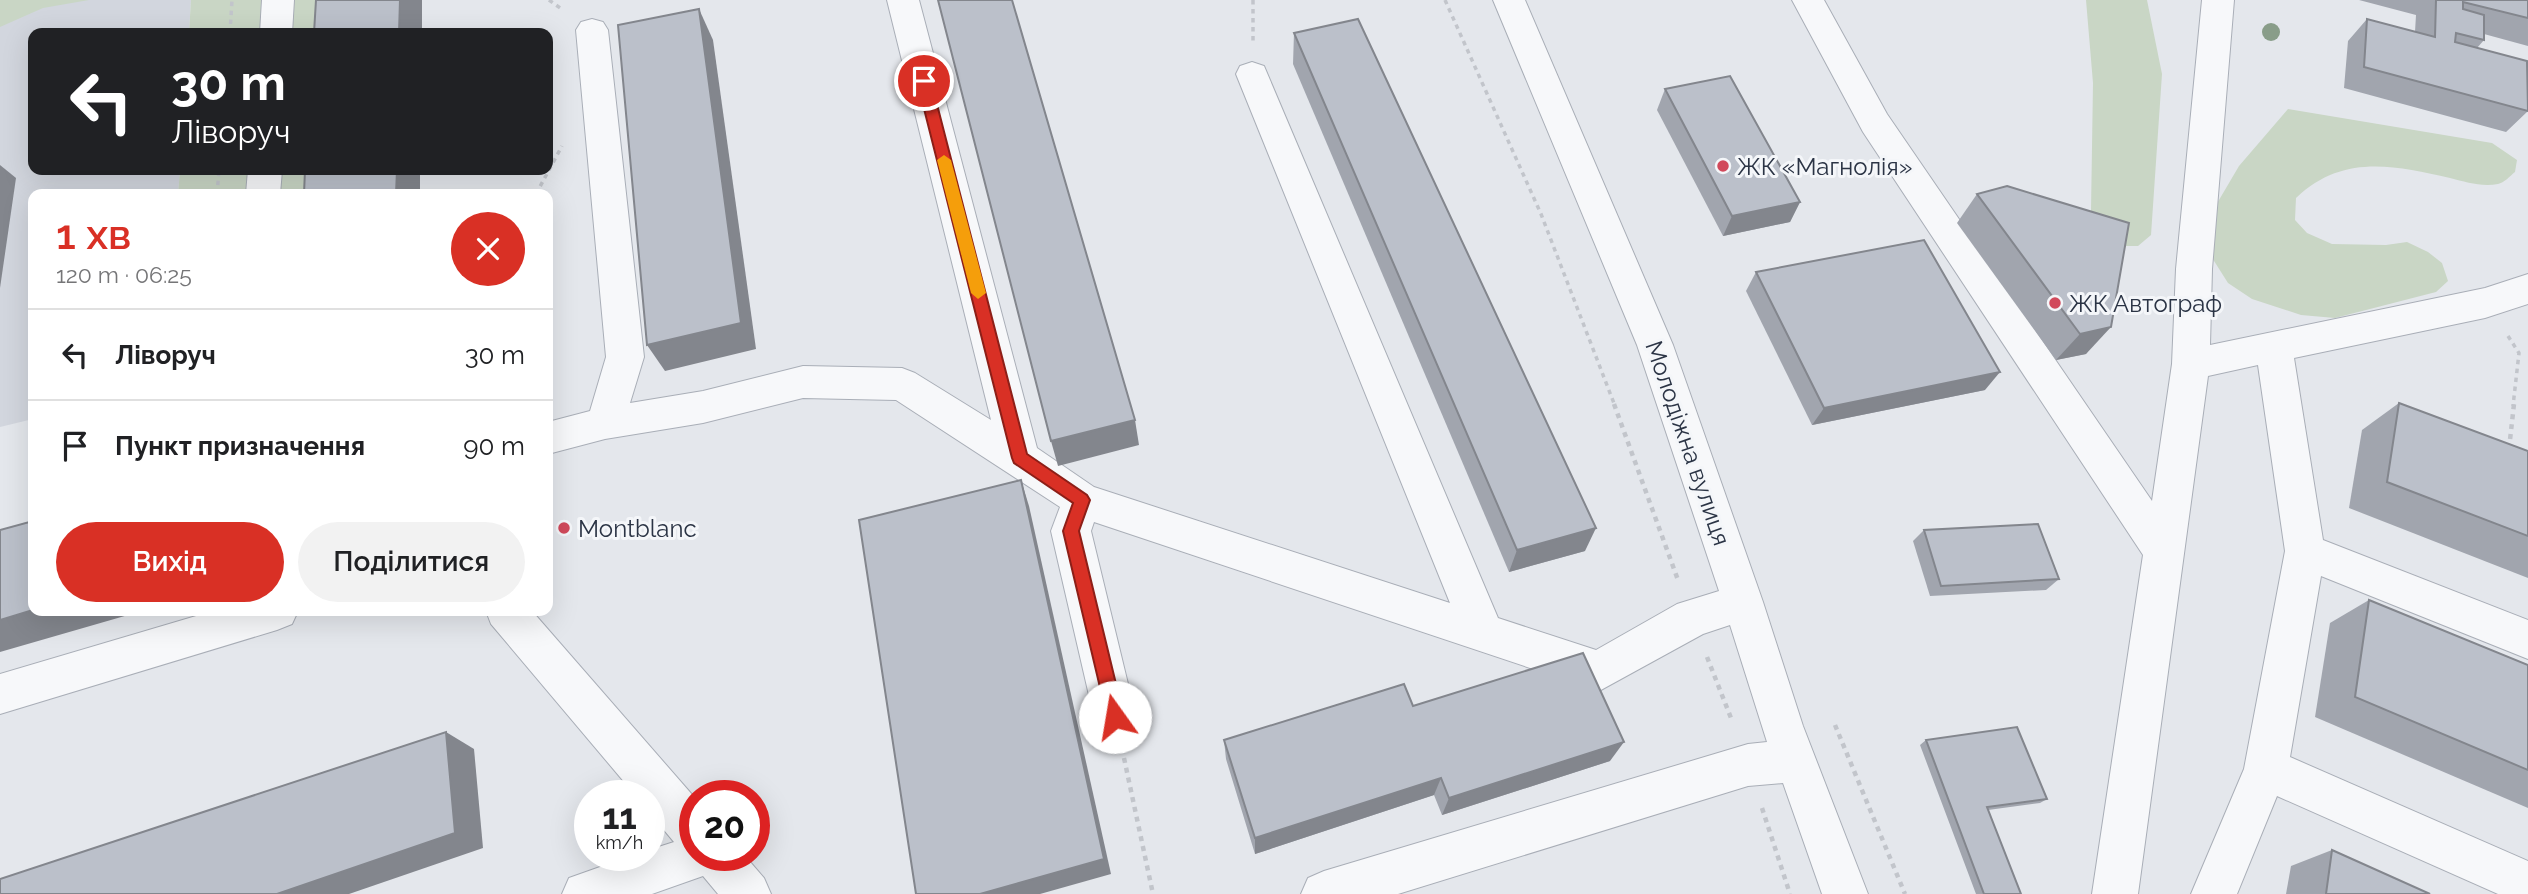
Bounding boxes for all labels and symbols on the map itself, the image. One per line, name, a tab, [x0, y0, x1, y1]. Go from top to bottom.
pin	[894, 51, 954, 111]
place label: ЖК «Магнолія»	[1737, 152, 1913, 181]
marker: ЖК «Магнолія»	[1715, 158, 1731, 174]
place label: ЖК Автограф	[2069, 289, 2222, 318]
marker: ЖК Автограф	[2047, 295, 2063, 311]
street label: Молодіжна вулиця	[1639, 337, 1737, 549]
place label: Montblanc	[578, 514, 697, 543]
marker: Montblanc	[556, 520, 572, 536]
position arrow	[1078, 680, 1152, 754]
speed limit sign: 20	[679, 780, 770, 871]

